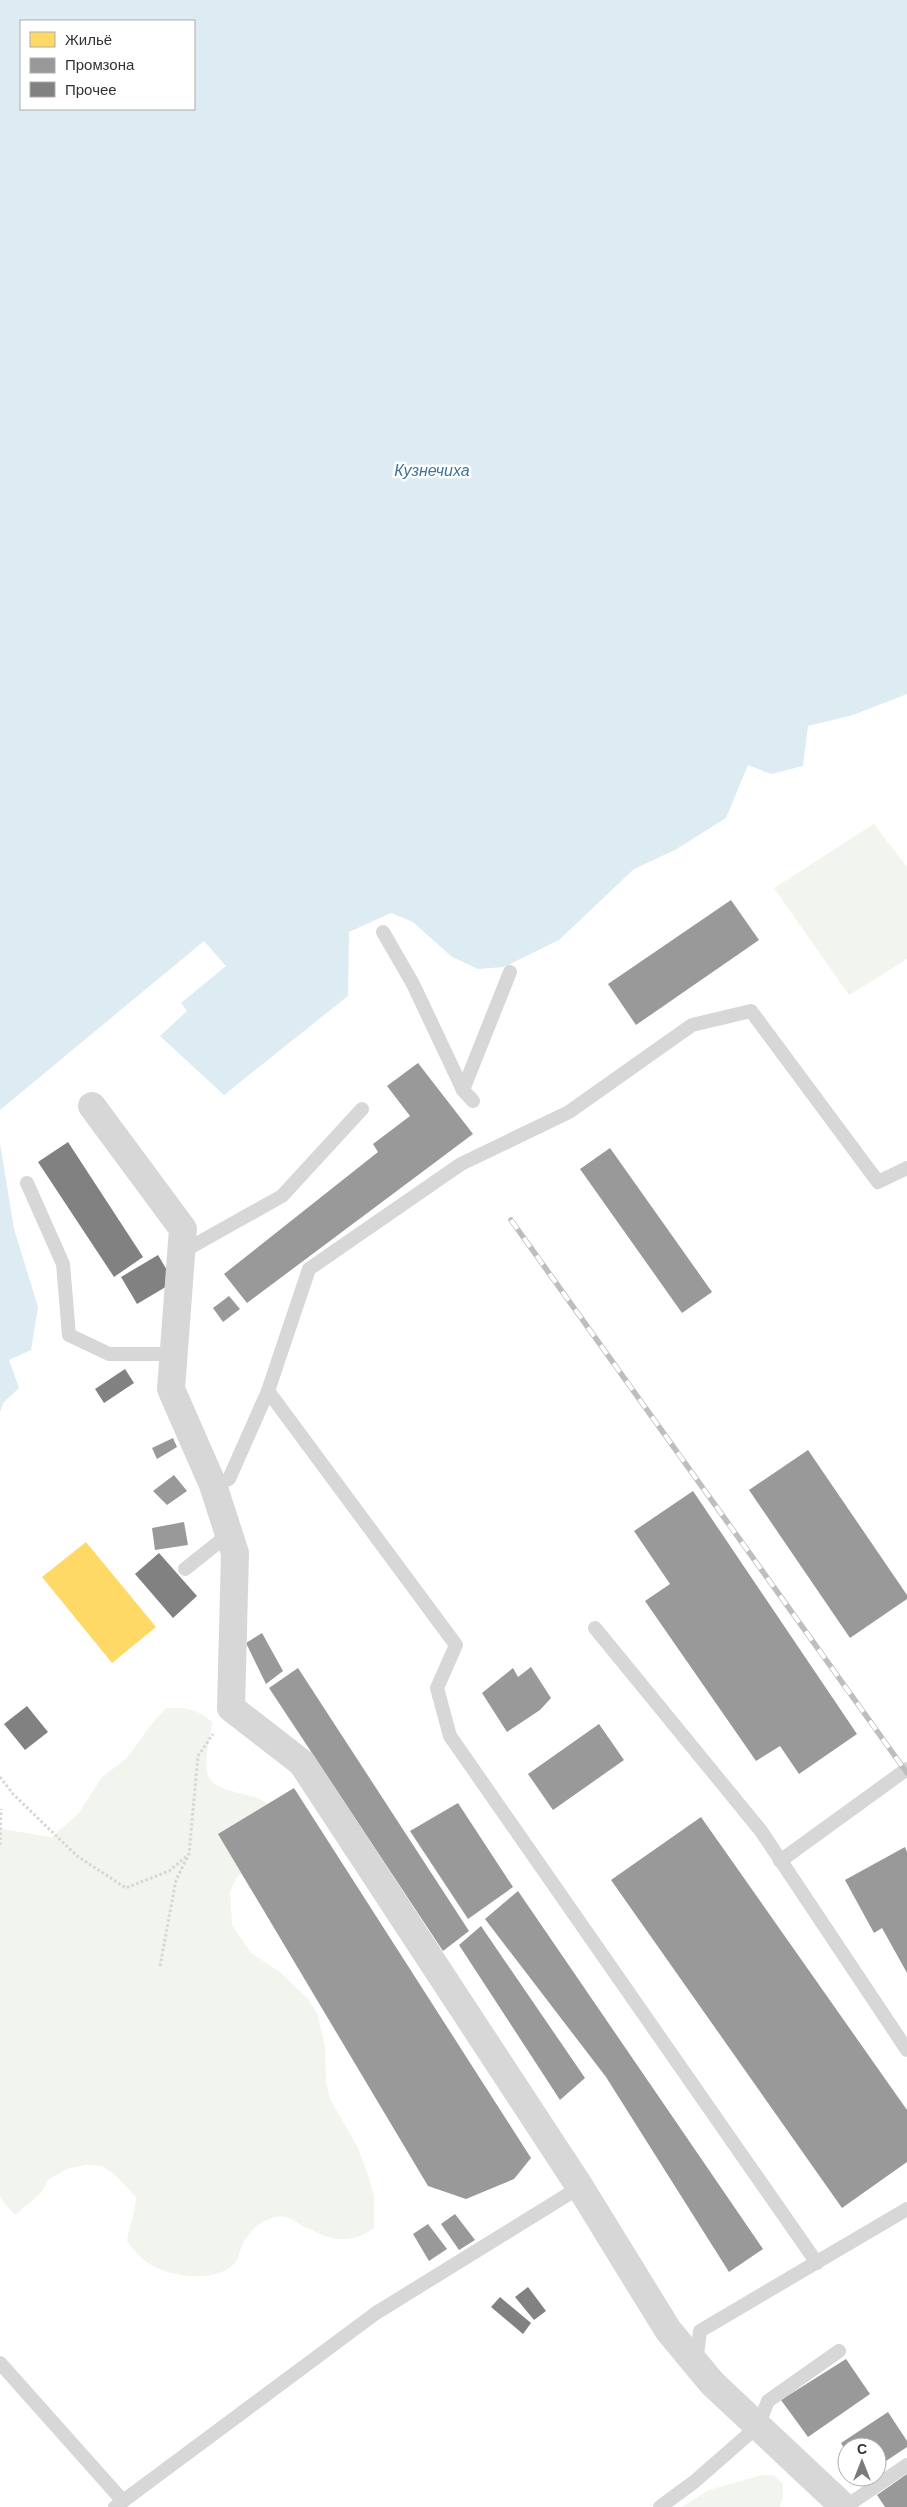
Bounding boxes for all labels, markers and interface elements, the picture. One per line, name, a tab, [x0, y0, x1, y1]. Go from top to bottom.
legend	[20, 20, 195, 110]
text: Жильё	[65, 31, 112, 48]
text: Промзона	[65, 56, 135, 73]
text: Прочее	[65, 81, 117, 98]
water label: Кузнечиха	[394, 462, 470, 479]
north arrow	[837, 2437, 887, 2487]
text: С	[857, 2441, 867, 2457]

